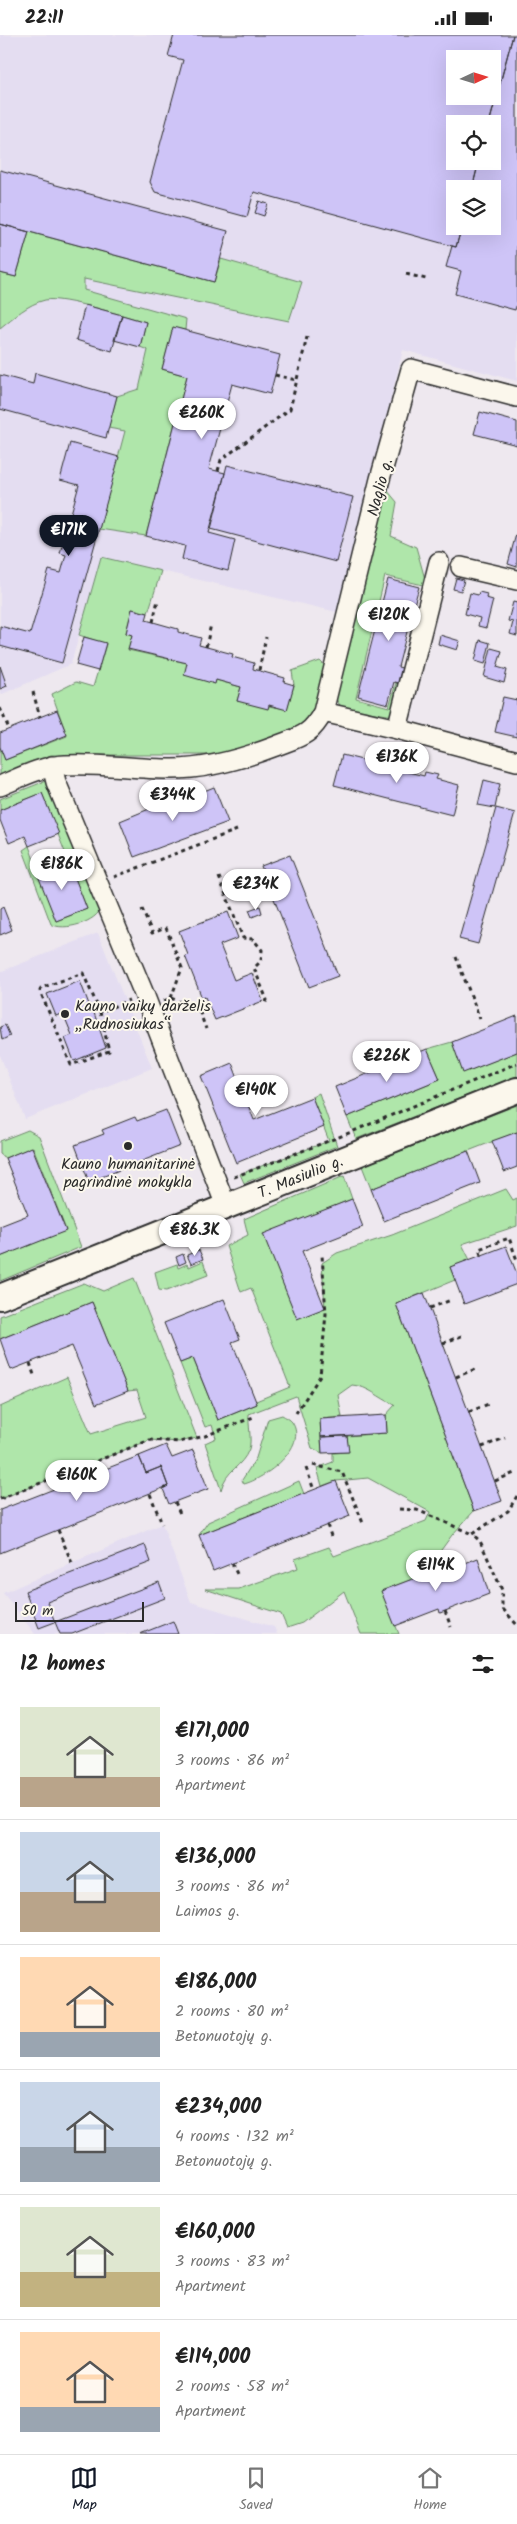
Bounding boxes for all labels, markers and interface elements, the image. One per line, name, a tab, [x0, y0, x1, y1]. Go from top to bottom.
text: 22:11	[25, 3, 63, 33]
north arrow	[446, 50, 501, 105]
map controls	[446, 50, 501, 235]
button: locate	[446, 115, 501, 170]
button: layers	[446, 180, 501, 235]
pin: €260K	[167, 397, 237, 440]
text: €260K	[179, 401, 225, 426]
street label: Naglio g.	[361, 456, 400, 519]
pin: €171K	[34, 515, 104, 557]
text: €171K	[51, 518, 88, 543]
pin: €120K	[354, 599, 424, 642]
text: €120K	[368, 603, 410, 628]
pin: €136K	[362, 741, 432, 784]
text: €136K	[376, 745, 418, 770]
pin: €344K	[138, 779, 208, 822]
text: €344K	[150, 783, 196, 808]
pin: €186K	[27, 849, 97, 891]
text: €186K	[41, 852, 83, 877]
pin: €234K	[221, 869, 291, 911]
text: €234K	[233, 872, 279, 897]
place label: Kauno vaikų darželis „Rudnosiukas“	[75, 994, 211, 1037]
marker: Kauno vaikų darželis „Rudnosiukas“	[59, 1008, 71, 1020]
pin: €226K	[352, 1041, 422, 1083]
text: €226K	[363, 1044, 411, 1069]
pin: €140K	[221, 1075, 291, 1117]
text: €140K	[235, 1078, 277, 1103]
marker: Kauno humanitarinė pagrindinė mokykla	[122, 1140, 134, 1152]
street label: T. Masiulio g.	[254, 1149, 347, 1206]
place label: Kauno humanitarinė pagrindinė mokykla	[61, 1152, 195, 1195]
pin: €86.3K	[154, 1215, 236, 1257]
text: €86.3K	[170, 1218, 220, 1243]
pin: €160K	[42, 1459, 112, 1502]
text: €160K	[56, 1463, 98, 1488]
pin: €114K	[401, 1549, 471, 1592]
text: €114K	[417, 1553, 455, 1578]
scale bar	[15, 1599, 144, 1622]
text: 50 m	[22, 1600, 53, 1622]
text: 12 homes	[20, 1648, 105, 1681]
icon: filters	[469, 1650, 497, 1678]
text: €171,000	[175, 1715, 249, 1748]
icon: home	[60, 1727, 120, 1787]
text: 3 rooms · 86 m²	[175, 1748, 289, 1773]
text: Apartment	[175, 1773, 246, 1798]
text: €136,000	[175, 1841, 255, 1874]
icon: home	[60, 1852, 120, 1912]
text: 3 rooms · 86 m²	[175, 1874, 289, 1899]
text: Laimos g.	[175, 1899, 240, 1924]
text: €186,000	[175, 1966, 256, 1999]
icon: home	[60, 1977, 120, 2037]
text: 2 rooms · 80 m²	[175, 1999, 288, 2024]
text: Betonuotojų g.	[175, 2024, 272, 2049]
text: €234,000	[175, 2091, 261, 2124]
icon: home	[60, 2102, 120, 2162]
text: 4 rooms · 132 m²	[175, 2124, 294, 2149]
text: Betonuotojų g.	[175, 2149, 272, 2174]
text: €160,000	[175, 2216, 255, 2249]
icon: home	[60, 2227, 120, 2287]
text: 3 rooms · 83 m²	[175, 2249, 289, 2274]
text: Apartment	[175, 2274, 246, 2299]
text: €114,000	[175, 2341, 250, 2374]
icon: home	[60, 2352, 120, 2412]
text: 2 rooms · 58 m²	[175, 2374, 289, 2399]
text: Apartment	[175, 2399, 246, 2424]
tab: Map	[70, 2464, 98, 2516]
tab: Saved	[239, 2464, 273, 2516]
tab: Home	[413, 2464, 447, 2516]

